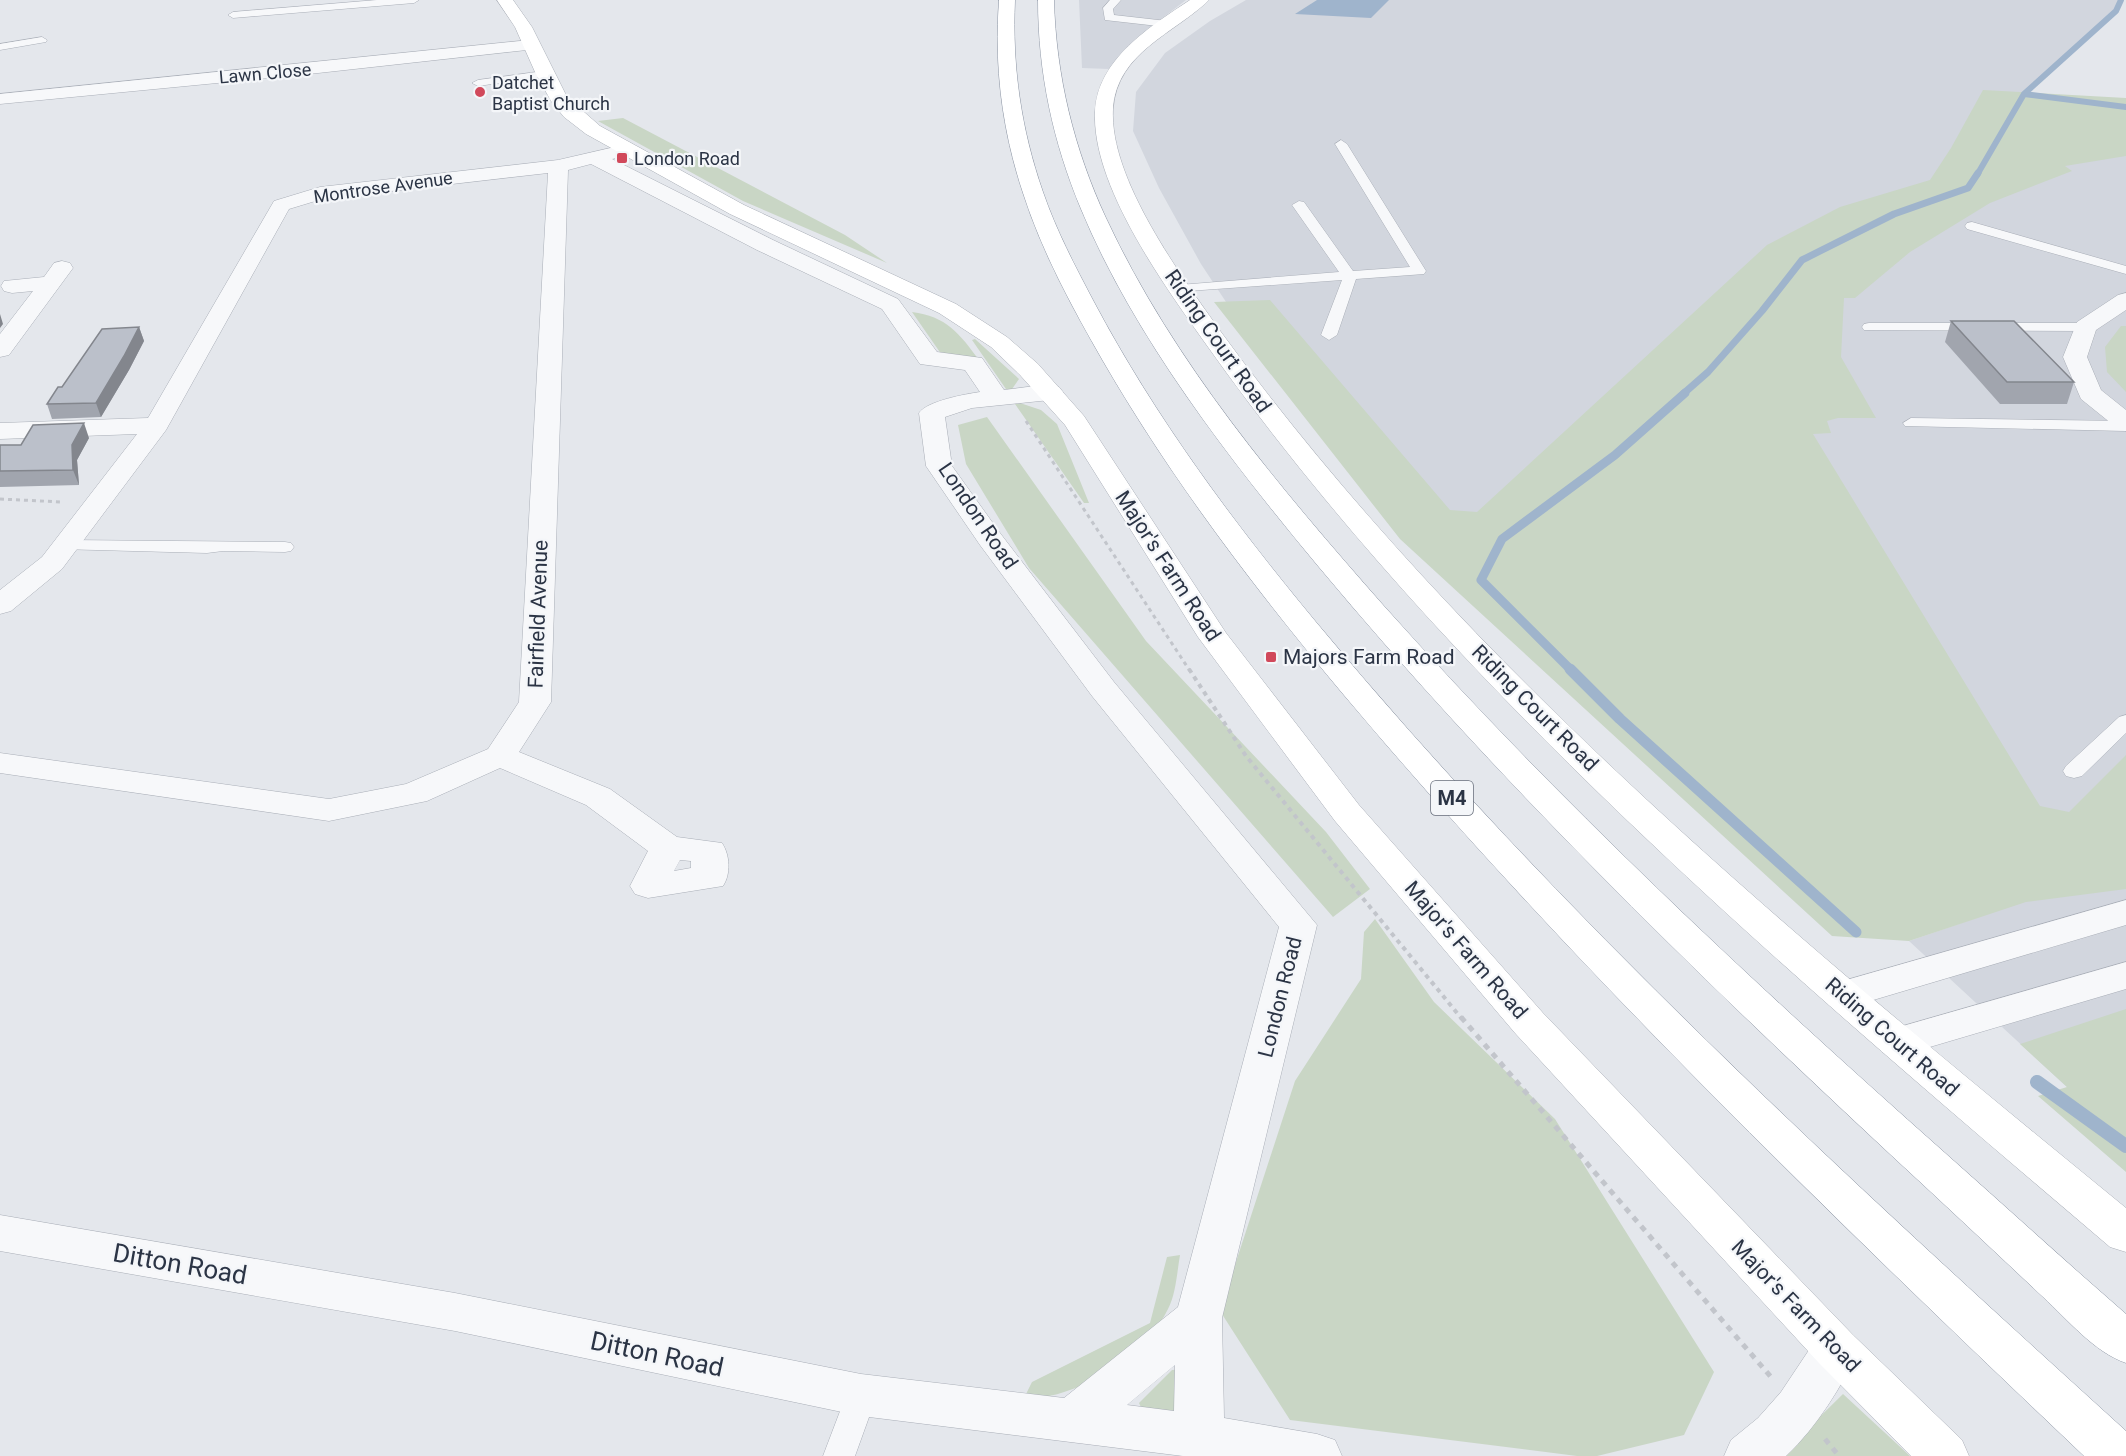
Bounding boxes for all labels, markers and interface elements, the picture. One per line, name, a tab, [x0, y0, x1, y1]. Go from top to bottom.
street label: Lawn Close	[218, 59, 312, 87]
place label: Datchet Baptist Church	[492, 72, 610, 114]
marker: Datchet Baptist Church	[473, 85, 487, 99]
place label: London Road	[634, 148, 740, 169]
marker: London Road	[615, 151, 629, 165]
street label: Montrose Avenue	[312, 167, 454, 207]
street label: Riding Court Road	[1160, 265, 1276, 417]
street label: London Road	[933, 458, 1023, 574]
street label: Major's Farm Road	[1110, 486, 1226, 646]
street label: Fairfield Avenue	[523, 539, 553, 689]
street label: Riding Court Road	[1467, 640, 1603, 776]
place label: Majors Farm Road	[1283, 645, 1455, 669]
marker: Majors Farm Road	[1264, 650, 1278, 664]
road number: M4	[1431, 781, 1473, 815]
street label: Major's Farm Road	[1400, 876, 1532, 1024]
street label: London Road	[1253, 934, 1307, 1060]
street label: Riding Court Road	[1820, 973, 1964, 1101]
street label: Major's Farm Road	[1727, 1235, 1865, 1377]
street label: Ditton Road	[111, 1237, 249, 1291]
street label: Ditton Road	[588, 1325, 726, 1383]

